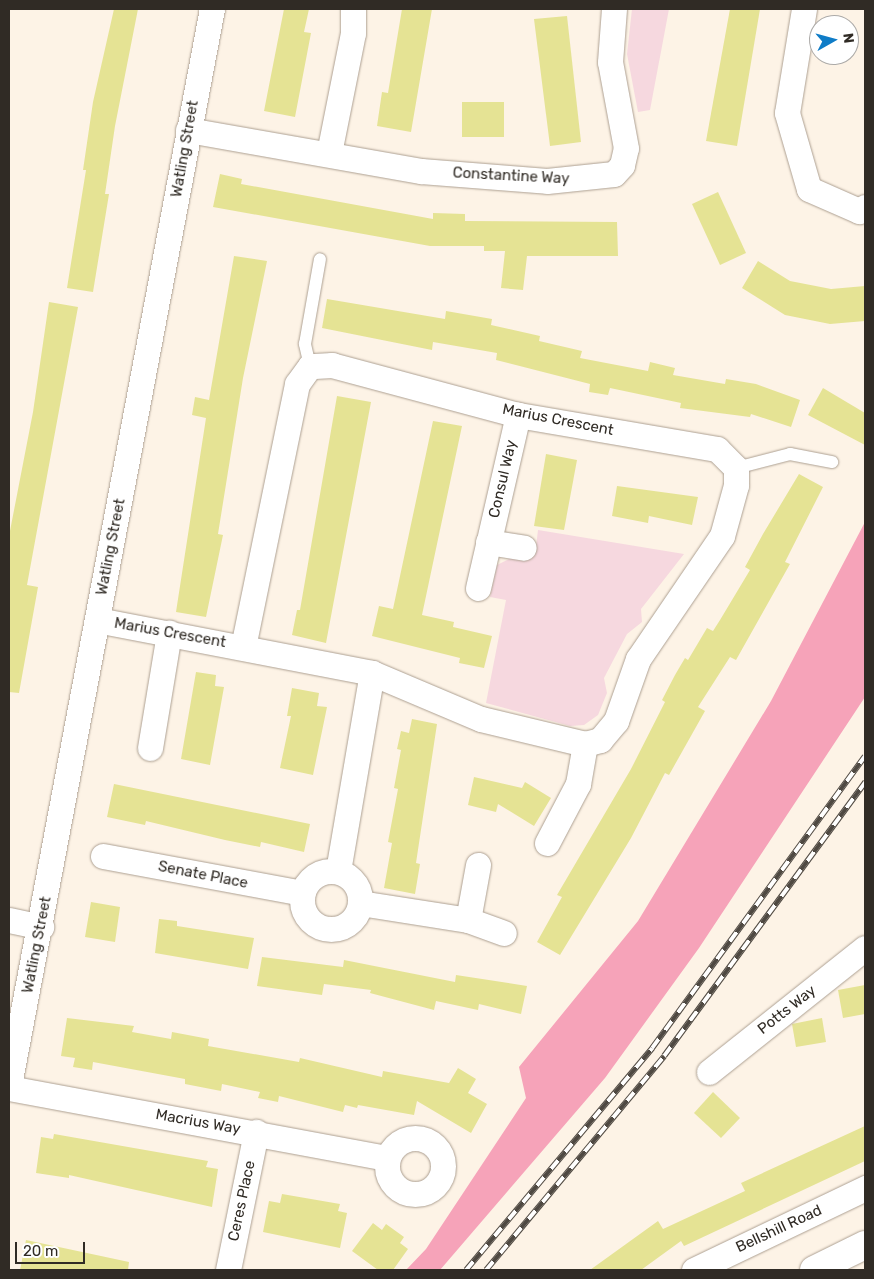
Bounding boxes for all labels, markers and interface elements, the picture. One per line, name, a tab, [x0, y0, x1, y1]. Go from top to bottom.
north arrow	[809, 15, 859, 65]
text: N	[839, 32, 857, 44]
street label: Watling Street	[168, 99, 202, 199]
street label: Constantine Way	[452, 164, 570, 188]
street label: Marius Crescent	[501, 400, 615, 440]
street label: Consul Way	[485, 438, 521, 520]
street label: Watling Street	[93, 497, 129, 597]
street label: Marius Crescent	[113, 614, 227, 652]
street label: Senate Place	[157, 857, 249, 893]
street label: Watling Street	[19, 895, 55, 995]
street label: Potts Way	[754, 982, 820, 1038]
street label: Macrius Way	[154, 1106, 242, 1138]
street label: Ceres Place	[225, 1159, 259, 1243]
street label: Bellshill Road	[733, 1201, 825, 1257]
scale bar	[18, 1232, 88, 1264]
text: 20 m	[23, 1242, 58, 1260]

